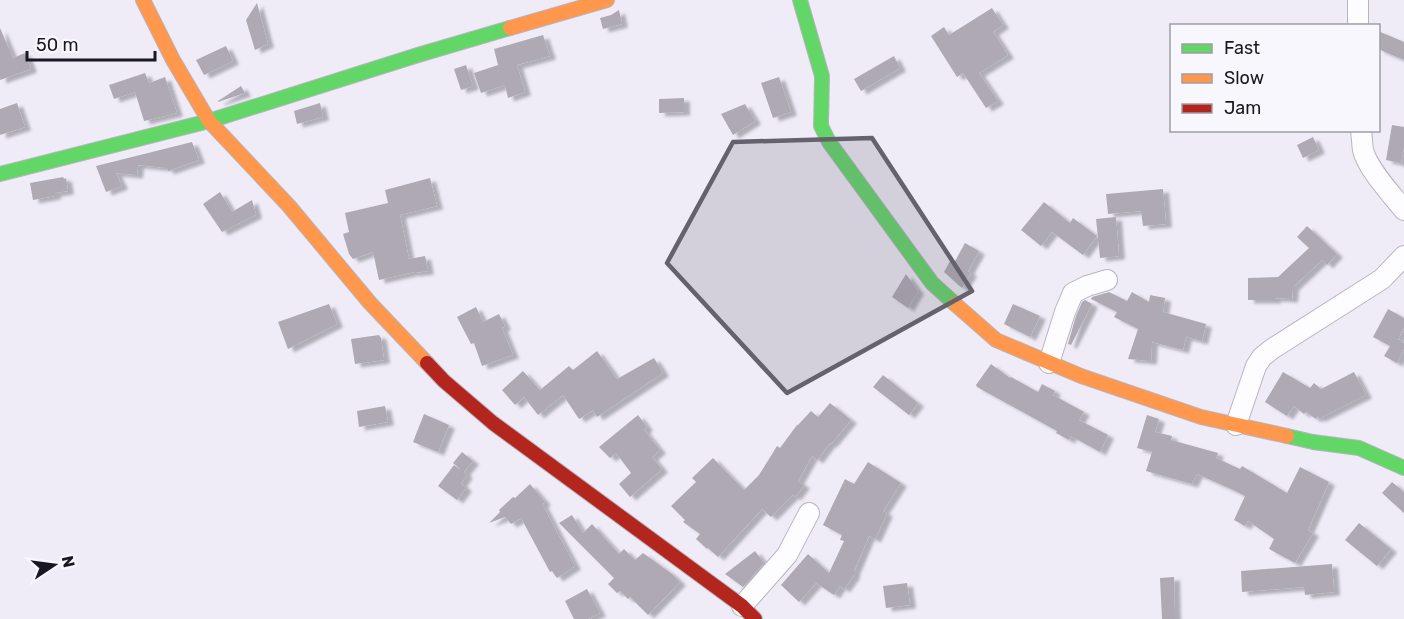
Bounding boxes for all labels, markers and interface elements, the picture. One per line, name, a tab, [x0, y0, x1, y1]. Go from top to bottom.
scale bar	[27, 24, 154, 62]
legend	[1170, 24, 1380, 132]
text: 50 m	[36, 34, 79, 56]
text: Fast	[1224, 37, 1260, 59]
text: Slow	[1224, 67, 1264, 89]
text: Jam	[1224, 97, 1261, 119]
north arrow	[24, 535, 84, 595]
text: N	[58, 554, 79, 569]

